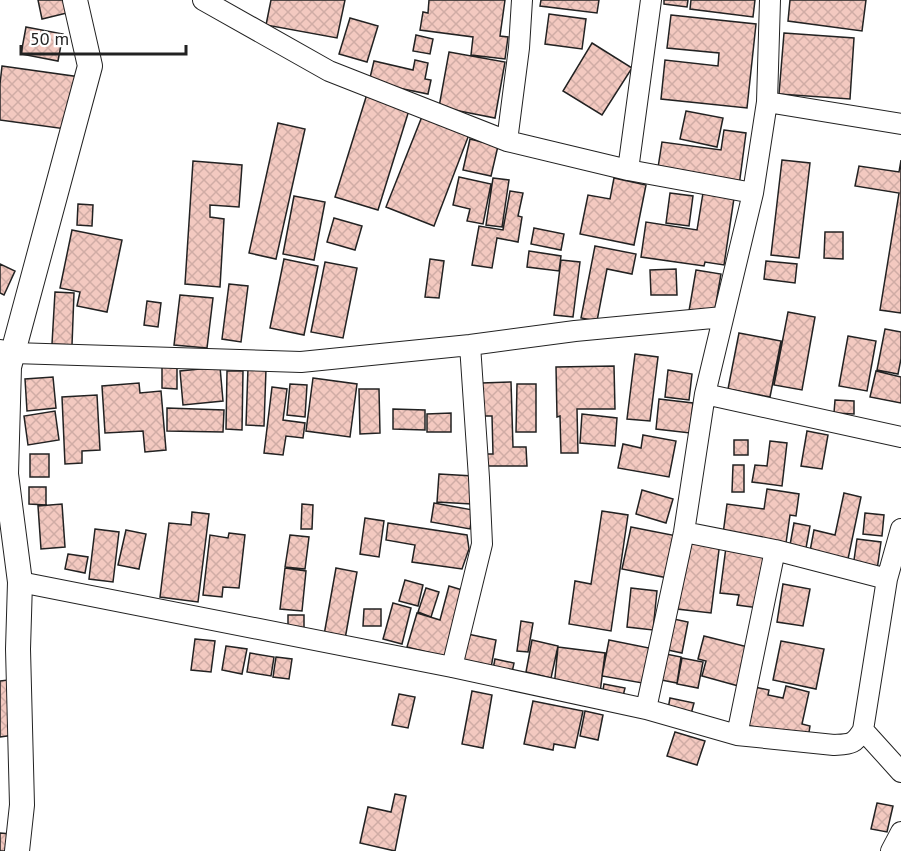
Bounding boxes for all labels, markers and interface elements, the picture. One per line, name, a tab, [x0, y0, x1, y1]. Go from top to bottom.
scale bar	[21, 18, 186, 56]
text: 50 m	[30, 27, 69, 50]

